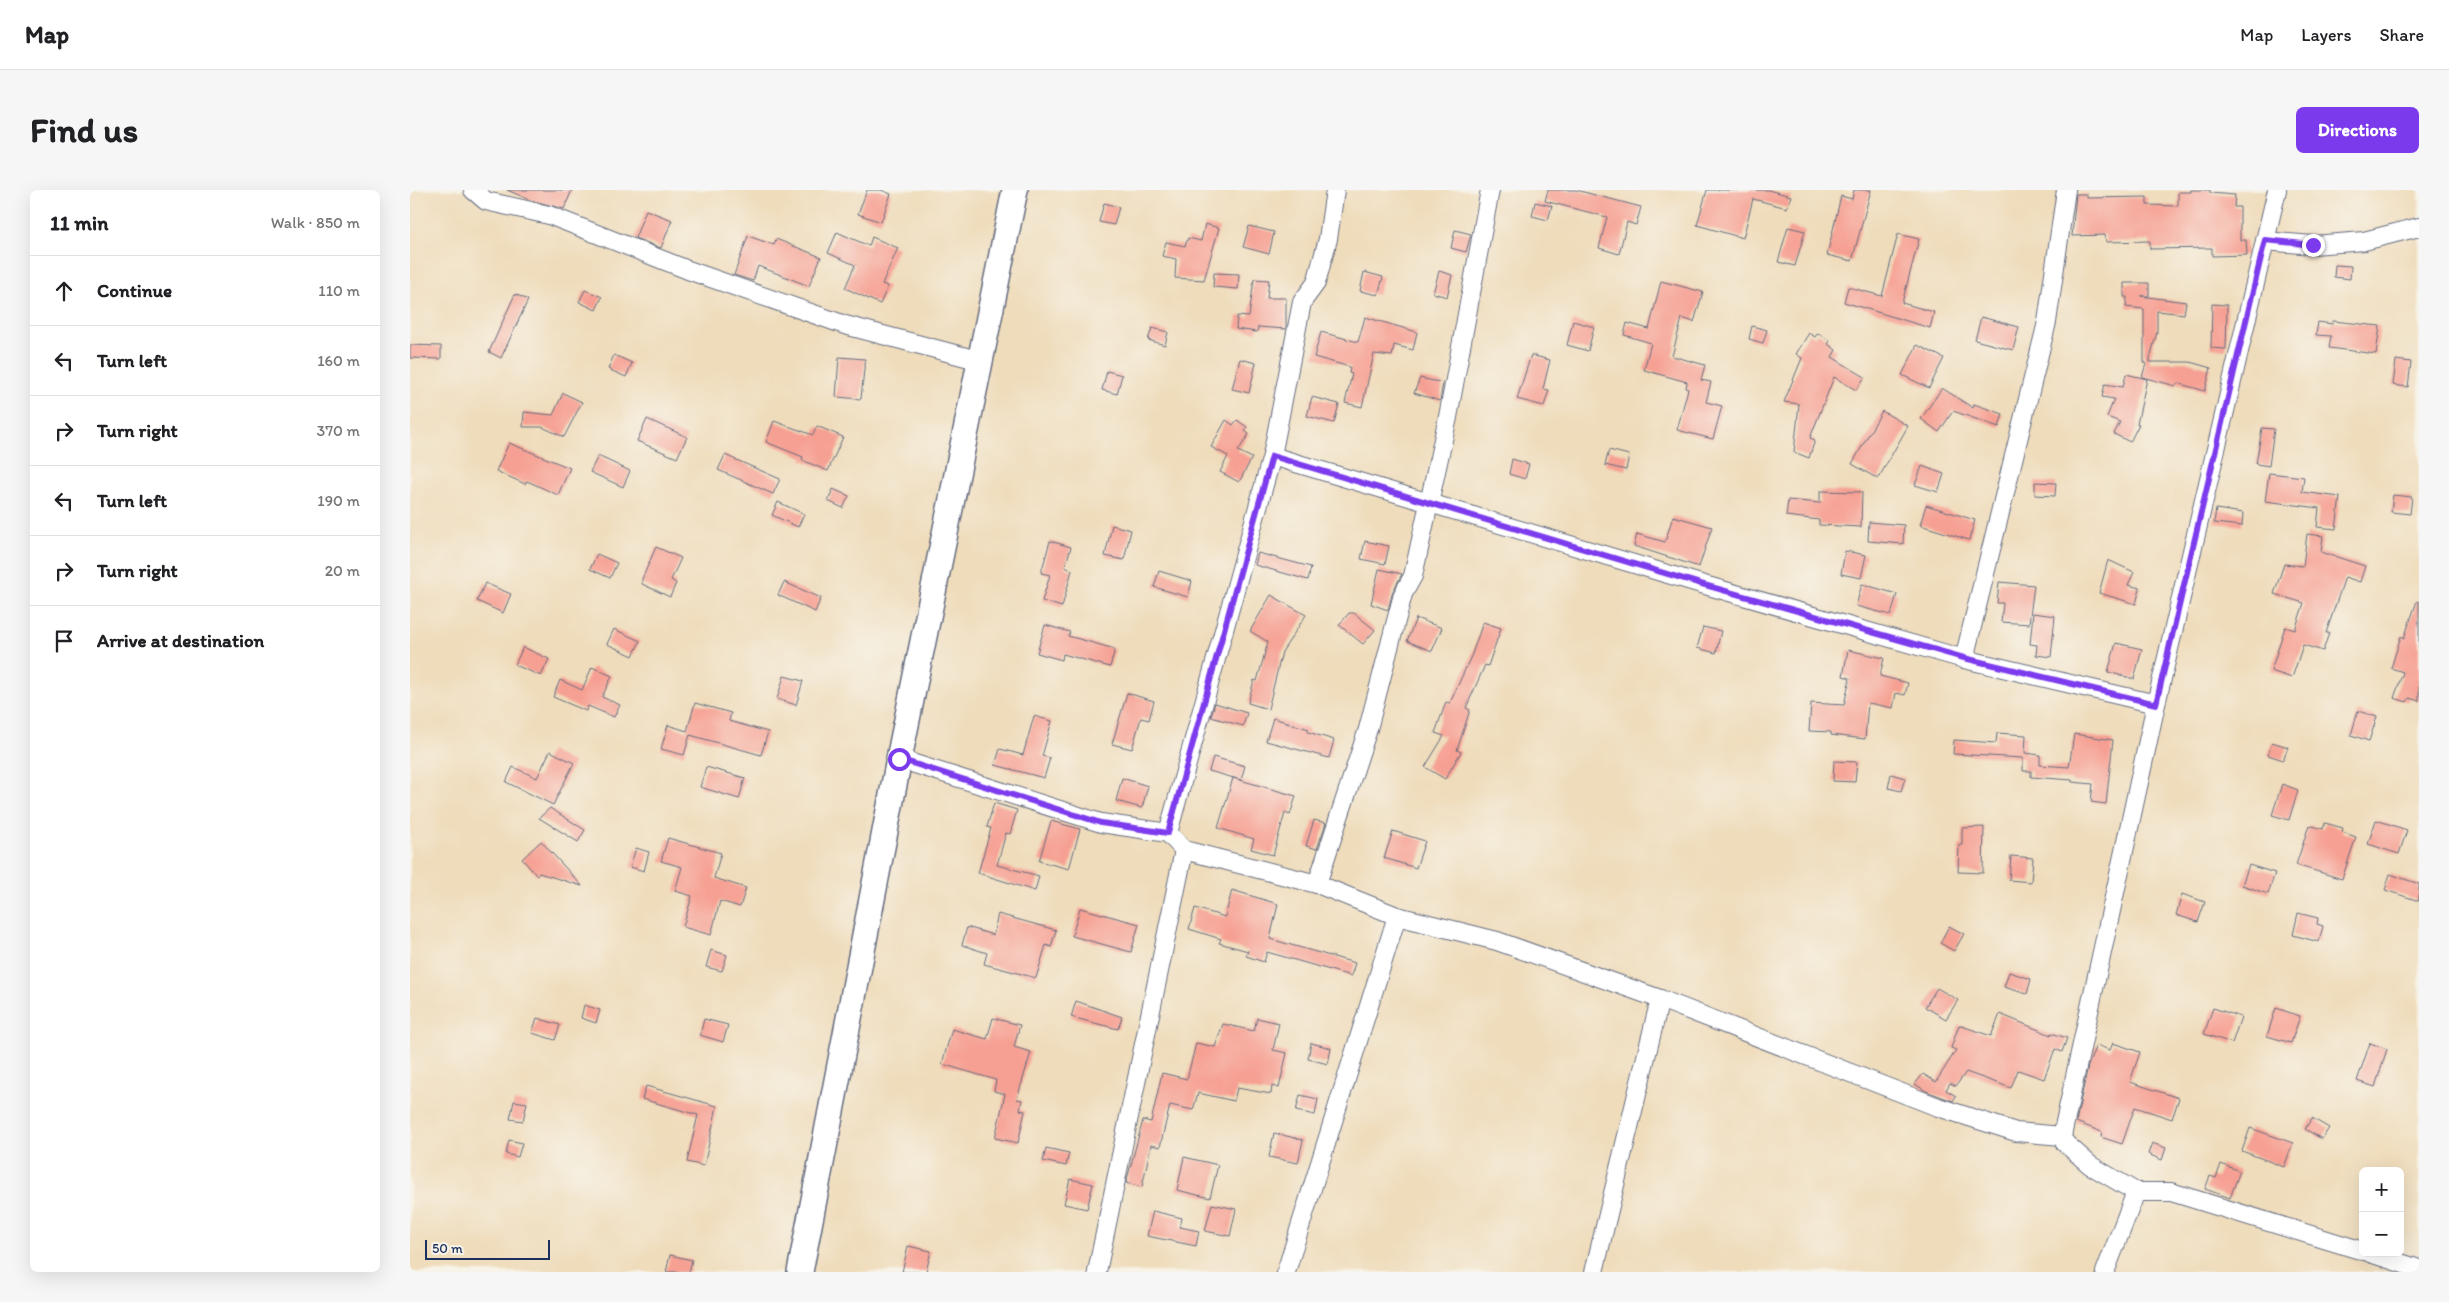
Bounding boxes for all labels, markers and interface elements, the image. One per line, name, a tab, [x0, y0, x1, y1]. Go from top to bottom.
text: Map	[25, 20, 69, 49]
text: Map	[2240, 24, 2273, 46]
text: Layers	[2301, 24, 2351, 46]
text: Share	[2379, 24, 2424, 46]
button: Directions	[2296, 107, 2419, 153]
text: Find us	[30, 109, 138, 151]
text: 11 min	[50, 210, 108, 235]
text: Walk · 850 m	[271, 213, 360, 232]
route end	[2302, 234, 2325, 257]
icon: ahead	[50, 277, 78, 305]
text: Continue	[97, 279, 172, 302]
text: 110 m	[318, 281, 360, 300]
icon: left	[50, 347, 78, 375]
text: Turn left	[97, 349, 167, 372]
text: 160 m	[317, 351, 360, 370]
icon: right	[50, 417, 78, 445]
text: Turn right	[97, 419, 178, 442]
text: 370 m	[316, 421, 360, 440]
icon: left	[50, 487, 78, 515]
text: Turn left	[97, 489, 167, 512]
text: 190 m	[317, 491, 360, 510]
icon: right	[50, 557, 78, 585]
text: Turn right	[97, 559, 178, 582]
text: 20 m	[325, 561, 360, 580]
icon: arrive	[50, 627, 78, 655]
text: Arrive at destination	[97, 629, 264, 652]
route start	[888, 748, 911, 771]
map controls	[2359, 1167, 2404, 1257]
button: +	[2359, 1167, 2404, 1212]
button: −	[2359, 1212, 2404, 1257]
scale bar	[425, 1237, 550, 1260]
text: 50 m	[432, 1240, 463, 1257]

